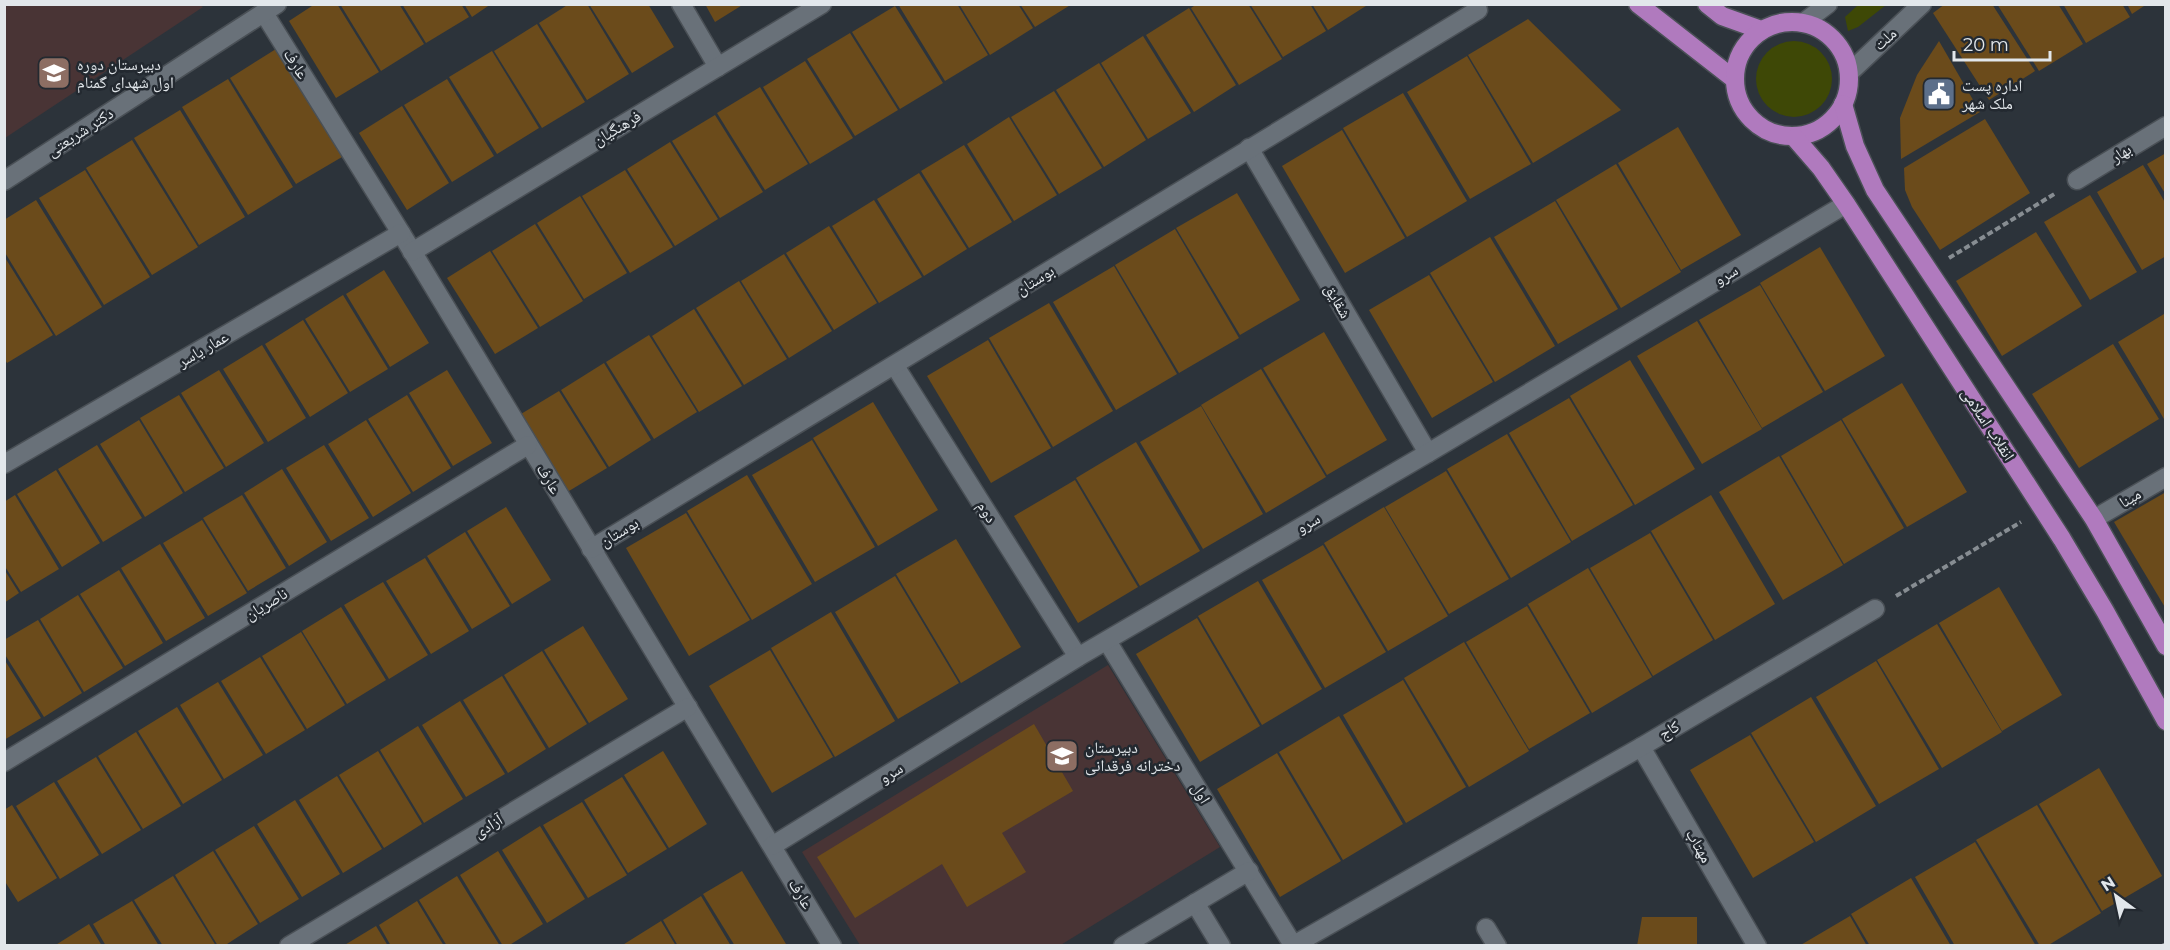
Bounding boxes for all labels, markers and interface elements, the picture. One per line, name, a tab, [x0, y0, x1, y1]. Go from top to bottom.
street label: ملت	[1870, 24, 1900, 54]
scale bar	[1954, 24, 2050, 62]
text: 20 m	[1963, 34, 2009, 56]
street label: عارف	[279, 45, 313, 83]
school or university icon: دبیرستان دوره اول شهدای گمنام	[36, 55, 72, 91]
place label: دبیرستان دوره اول شهدای گمنام	[77, 55, 174, 93]
public building icon: اداره پست ملک شهر	[1921, 76, 1957, 112]
place label: اداره پست ملک شهر	[1961, 76, 2022, 113]
street label: دکتر شریعتی	[43, 103, 117, 161]
street label: فرهنگیان	[590, 106, 645, 151]
street label: بهار	[2106, 139, 2135, 167]
street label: بوستان	[1012, 261, 1058, 300]
street label: سرو	[1711, 261, 1741, 289]
street label: شقایق	[1320, 280, 1355, 322]
street label: عمار یاسر	[173, 327, 232, 372]
street label: انقلاب اسلامی	[1957, 384, 2019, 465]
street label: عارف	[533, 460, 565, 498]
street label: مینا	[2116, 484, 2144, 512]
street label: دوم	[972, 498, 1001, 527]
street label: سرو	[1293, 509, 1323, 537]
street label: بوستان	[596, 513, 642, 552]
street label: ناصریان	[241, 584, 291, 625]
street label: کاج	[1655, 716, 1684, 744]
school or university icon: دبیرستان دخترانه فرقدانی	[1044, 738, 1080, 774]
place label: دبیرستان دخترانه فرقدانی	[1085, 738, 1180, 776]
street label: سرو	[876, 758, 906, 788]
street label: اول	[1187, 779, 1215, 807]
street label: آزادی	[470, 810, 507, 843]
street label: مهتاب	[1682, 826, 1716, 866]
north arrow	[2086, 866, 2146, 926]
text: N	[2098, 872, 2119, 895]
street label: عارف	[785, 875, 817, 913]

